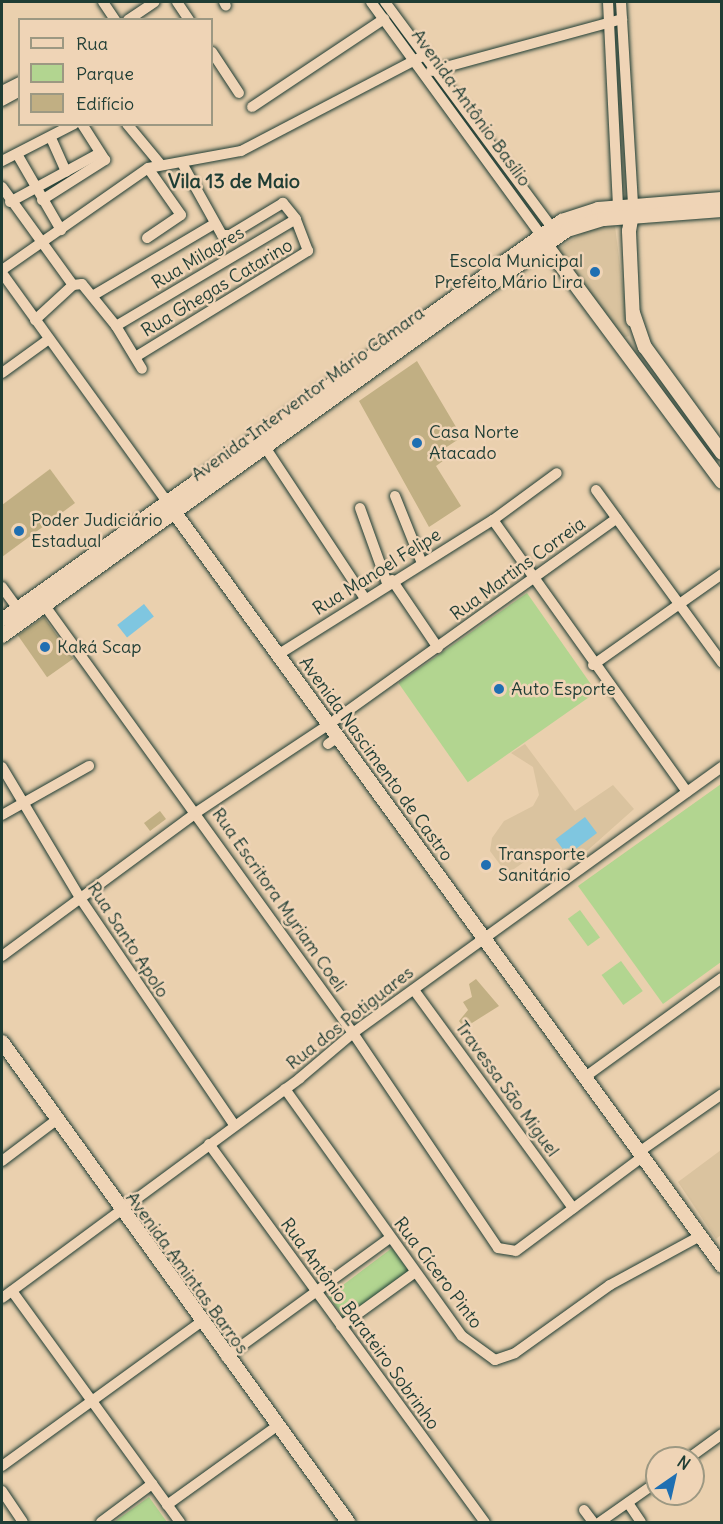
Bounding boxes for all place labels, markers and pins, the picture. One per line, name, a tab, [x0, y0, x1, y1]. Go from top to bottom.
place label: Escola Municipal Prefeito Mário Lira	[434, 251, 583, 294]
marker: Escola Municipal Prefeito Mário Lira	[588, 265, 602, 279]
place label: Casa Norte Atacado	[429, 422, 519, 464]
marker: Casa Norte Atacado	[410, 436, 424, 450]
place label: Poder Judiciário Estadual	[31, 510, 163, 552]
marker: Poder Judiciário Estadual	[12, 524, 26, 538]
place label: Kaká Scap	[57, 636, 141, 658]
marker: Kaká Scap	[38, 640, 52, 654]
place label: Auto Esporte	[511, 678, 616, 700]
marker: Auto Esporte	[492, 682, 506, 696]
place label: Transporte Sanitário	[498, 844, 586, 886]
marker: Transporte Sanitário	[479, 858, 493, 872]

